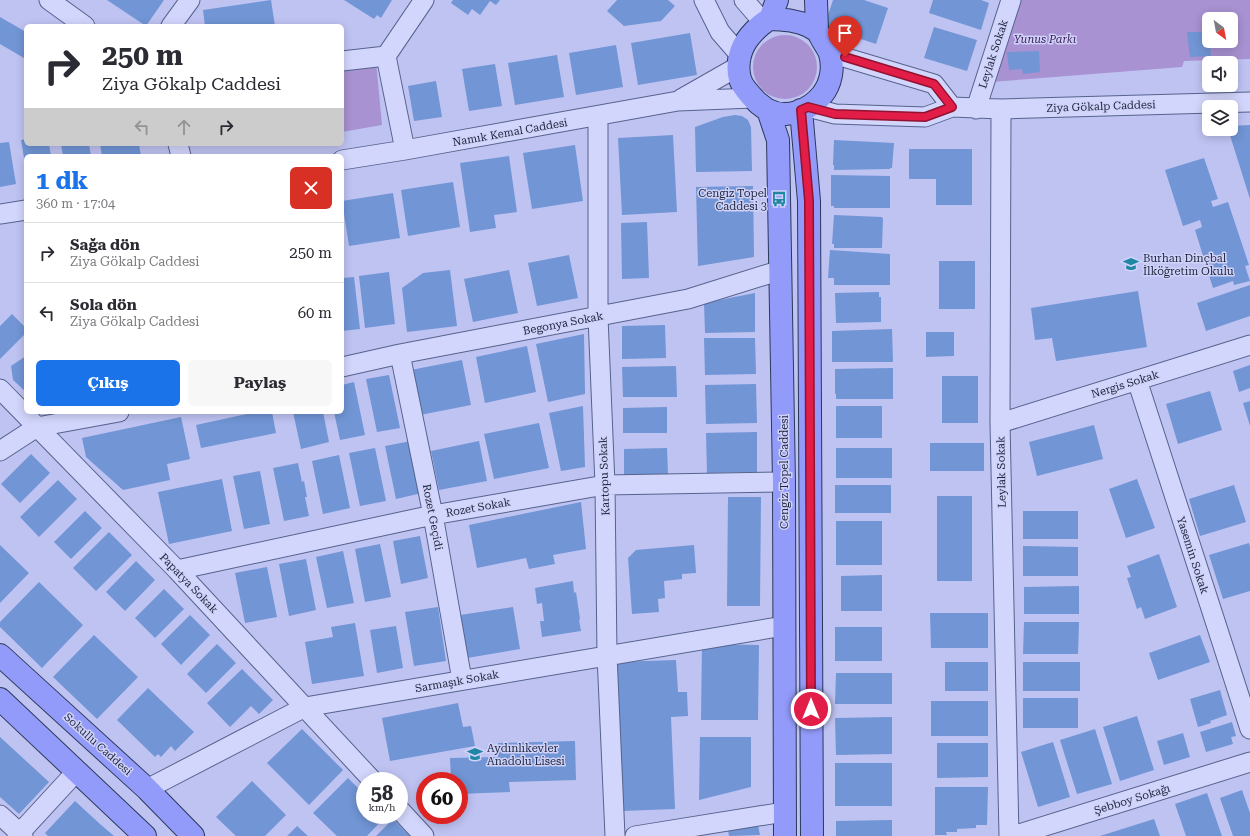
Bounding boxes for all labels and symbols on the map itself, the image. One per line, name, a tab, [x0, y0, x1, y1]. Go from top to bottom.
north arrow	[1202, 12, 1238, 48]
pin	[828, 16, 862, 57]
street label: Leylak Sokak	[976, 18, 1011, 90]
park label: Yunus Parkı	[1014, 33, 1077, 46]
street label: Ziya Gökalp Caddesi	[1046, 98, 1156, 115]
street label: Namık Kemal Caddesi	[452, 116, 569, 149]
place label: Cengiz Topel Caddesi 3	[698, 187, 768, 213]
bus stop icon: Cengiz Topel Caddesi 3	[770, 190, 788, 208]
place label: Burhan Dinçbal İlköğretim Okulu	[1143, 252, 1234, 278]
school or university icon: Burhan Dinçbal İlköğretim Okulu	[1122, 255, 1140, 273]
street label: Begonya Sokak	[522, 309, 604, 338]
street label: Nergis Sokak	[1090, 368, 1161, 401]
street label: Cengiz Topel Caddesi	[778, 414, 791, 529]
street label: Kartopu Sokak	[597, 436, 612, 516]
street label: Leylak Sokak	[994, 436, 1009, 508]
street label: Rozet Geçidi	[420, 483, 445, 552]
street label: Rozet Sokak	[445, 495, 512, 520]
street label: Yasemin Sokak	[1174, 515, 1211, 596]
street label: Papatya Sokak	[157, 551, 220, 616]
street label: Sarmaşık Sokak	[414, 668, 500, 695]
position arrow	[790, 688, 832, 730]
street label: Sokullu Caddesi	[61, 711, 135, 778]
place label: Aydınlıkevler Anadolu Lisesi	[487, 742, 565, 768]
school or university icon: Aydınlıkevler Anadolu Lisesi	[466, 745, 484, 763]
speed limit sign: 60	[416, 772, 468, 824]
street label: Şebboy Sokağı	[1092, 782, 1172, 817]

